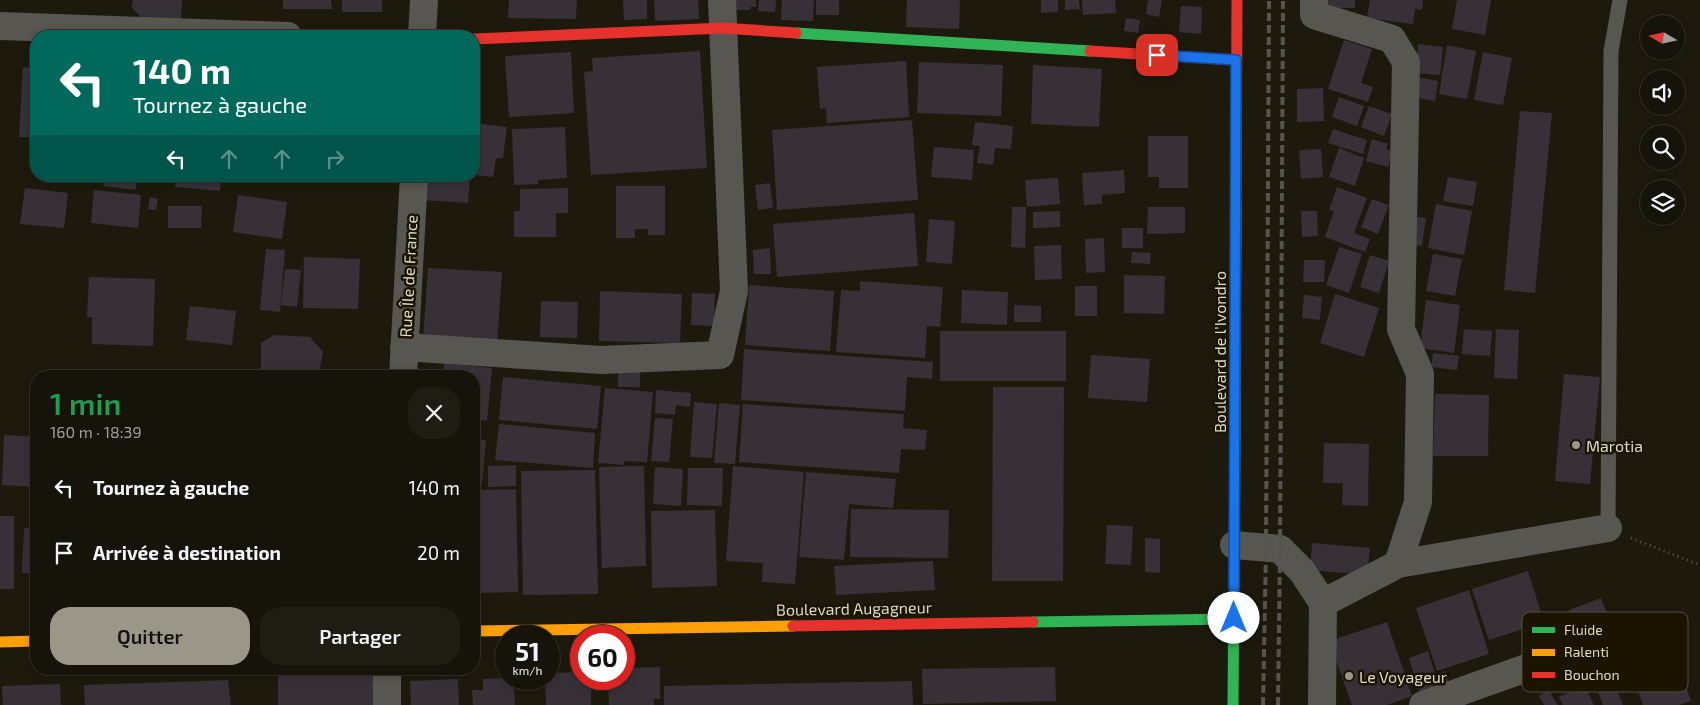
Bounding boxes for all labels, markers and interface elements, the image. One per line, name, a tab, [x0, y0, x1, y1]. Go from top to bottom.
north arrow	[1640, 15, 1685, 60]
map controls	[1640, 15, 1685, 225]
pin	[1136, 34, 1178, 76]
icon: arrive	[1143, 41, 1171, 69]
text: 140 m	[133, 49, 231, 91]
icon: left	[50, 50, 115, 115]
button: sound	[1640, 70, 1685, 115]
text: Tournez à gauche	[133, 91, 307, 117]
button: search	[1640, 125, 1685, 170]
icon: left	[162, 145, 190, 173]
icon: ahead	[215, 145, 243, 173]
icon: ahead	[268, 145, 296, 173]
icon: right	[321, 145, 349, 173]
button: layers	[1640, 180, 1685, 225]
street label: Rue Île de France	[395, 214, 421, 338]
street label: Boulevard de l'Ivondro	[1210, 271, 1229, 433]
text: 1 min	[50, 385, 121, 421]
button: close	[408, 387, 460, 439]
text: 160 m · 18:39	[50, 422, 142, 441]
place label: Marotia	[1586, 436, 1643, 455]
marker: Marotia	[1570, 439, 1582, 451]
icon: left	[50, 474, 78, 502]
text: Tournez à gauche	[93, 476, 249, 499]
text: 140 m	[408, 476, 460, 499]
icon: arrive	[50, 539, 78, 567]
text: Arrivée à destination	[93, 541, 281, 564]
text: 20 m	[417, 541, 460, 564]
position arrow	[1207, 591, 1259, 643]
street label: Boulevard Augagneur	[776, 597, 933, 619]
button: Quitter	[50, 607, 250, 665]
button: Partager	[260, 607, 460, 665]
legend	[1522, 612, 1688, 692]
text: Fluide	[1564, 621, 1603, 638]
speed limit sign: 60	[570, 625, 635, 690]
text: 51	[515, 636, 540, 666]
text: Ralenti	[1564, 643, 1609, 660]
text: km/h	[513, 663, 542, 677]
text: Bouchon	[1564, 666, 1620, 683]
place label: Le Voyageur	[1359, 667, 1448, 686]
marker: Le Voyageur	[1343, 670, 1355, 682]

